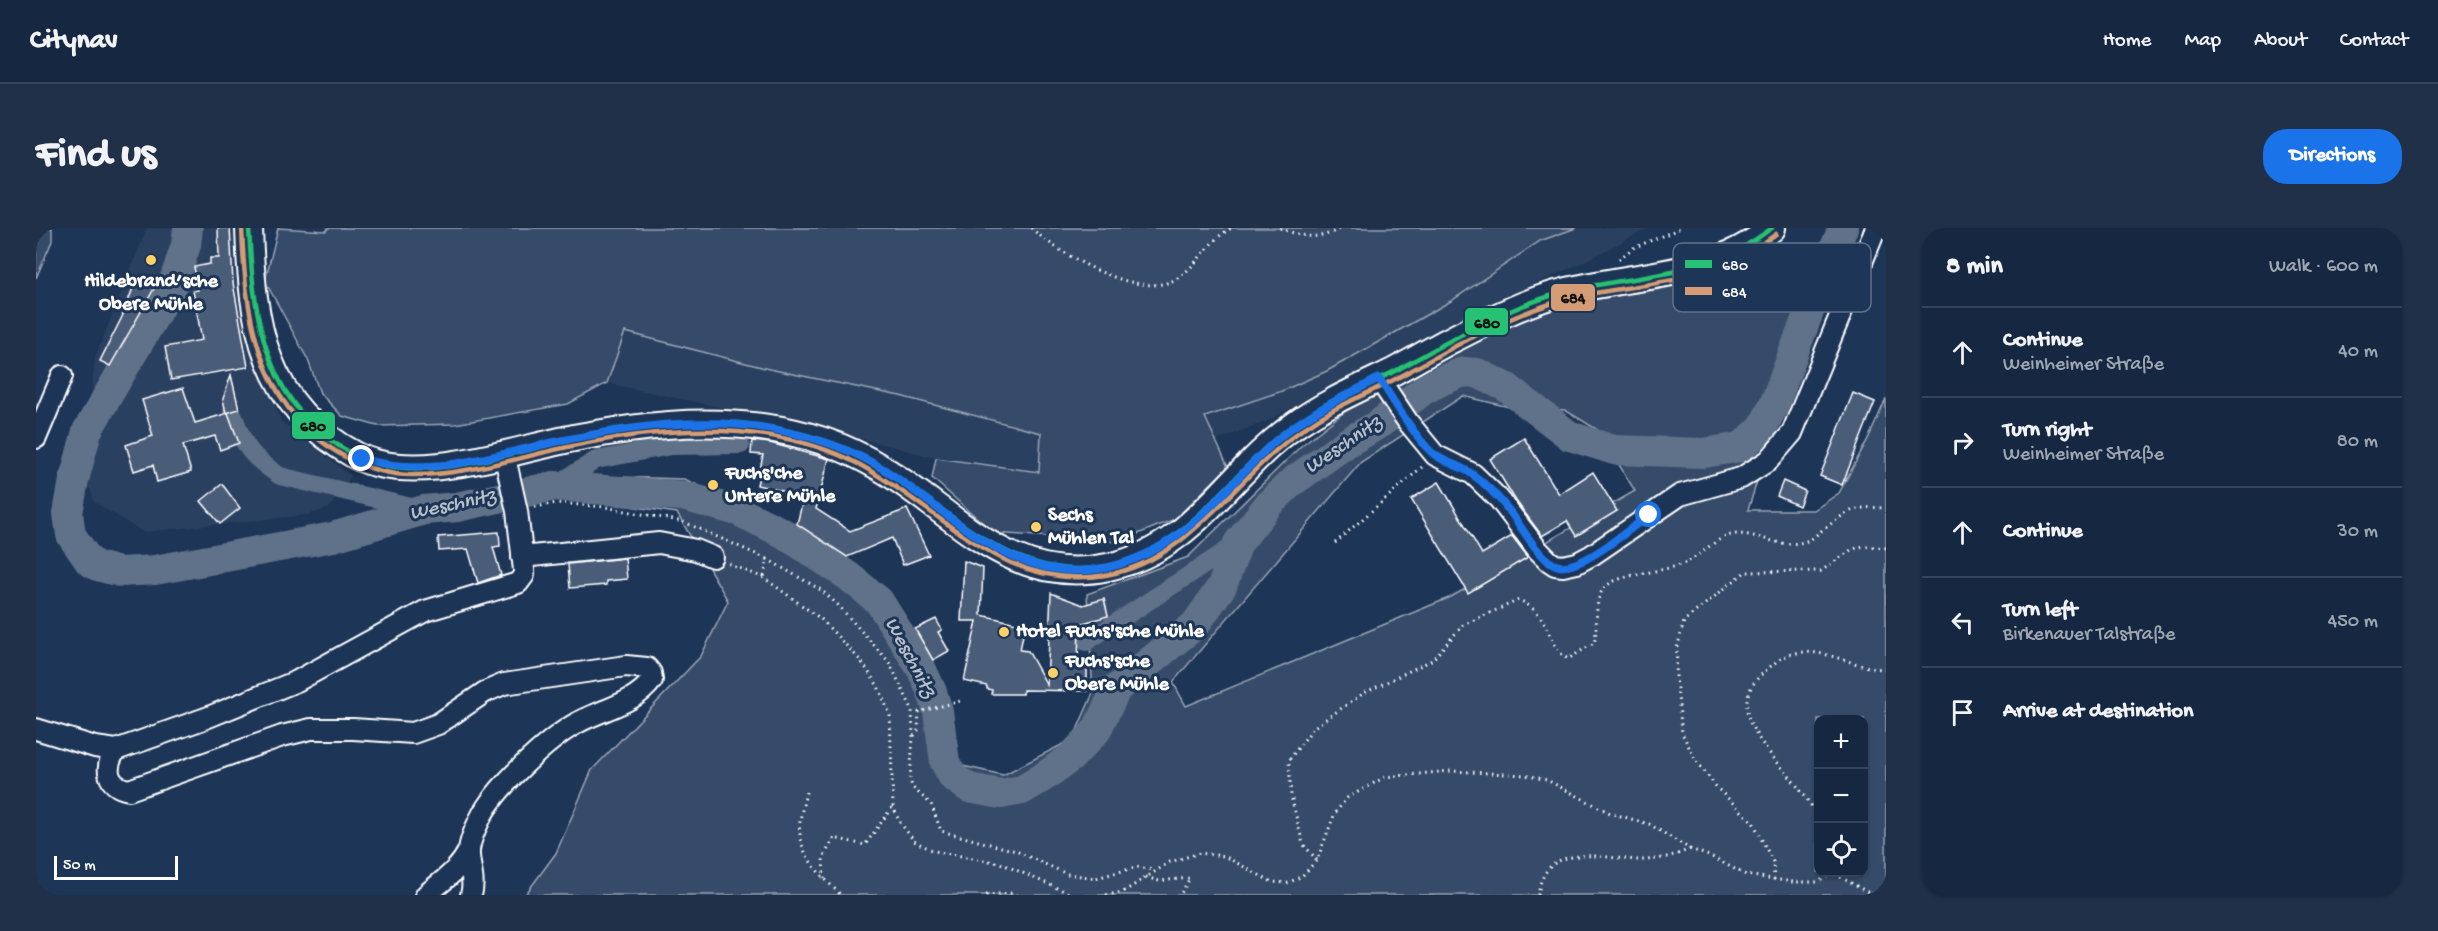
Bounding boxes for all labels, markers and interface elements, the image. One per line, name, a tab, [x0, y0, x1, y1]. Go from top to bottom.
text: Citynav	[30, 25, 118, 58]
text: Home	[2103, 29, 2151, 54]
text: Map	[2184, 29, 2221, 54]
text: About	[2254, 29, 2307, 54]
text: Contact	[2340, 29, 2408, 54]
button: Directions	[2263, 129, 2402, 184]
text: Find us	[36, 132, 156, 181]
legend	[1673, 243, 1871, 312]
text: 8 min	[1946, 252, 2003, 283]
marker: Hildebrand’sche Obere Mühle	[144, 253, 158, 267]
text: Walk · 600 m	[2269, 256, 2378, 279]
text: 680	[1722, 258, 1748, 277]
place label: Hildebrand’sche Obere Mühle	[84, 271, 219, 317]
line badge: 684	[1550, 283, 1596, 312]
text: 684	[1722, 285, 1747, 304]
text: 684	[1561, 291, 1586, 310]
line badge: 680	[1464, 307, 1509, 336]
text: 680	[1474, 316, 1500, 335]
text: Continue	[2003, 328, 2083, 354]
icon: ahead	[1946, 336, 1979, 369]
text: 40 m	[2338, 341, 2378, 364]
text: Weinheimer Straße	[2003, 354, 2164, 377]
water label: Weschnitz	[1301, 410, 1389, 481]
line badge: 680	[291, 411, 336, 440]
text: Turn right	[2003, 418, 2091, 444]
text: 680	[300, 419, 326, 438]
icon: right	[1946, 426, 1979, 459]
text: 80 m	[2337, 431, 2378, 454]
text: Weinheimer Straße	[2003, 444, 2164, 467]
route end	[348, 445, 374, 471]
place label: Fuchs'che Untere Mühle	[724, 463, 836, 509]
marker: Fuchs'che Untere Mühle	[706, 478, 720, 492]
water label: Weschnitz	[408, 484, 500, 527]
route start	[1635, 501, 1661, 527]
place label: Sechs Mühlen Tal	[1048, 505, 1135, 551]
icon: ahead	[1946, 516, 1979, 549]
text: Continue	[2003, 519, 2083, 545]
marker: Sechs Mühlen Tal	[1029, 520, 1043, 534]
text: 30 m	[2337, 521, 2378, 544]
text: Turn left	[2003, 598, 2077, 624]
icon: left	[1946, 606, 1979, 639]
text: 450 m	[2328, 611, 2378, 634]
water label: Weschnitz	[877, 614, 941, 704]
place label: Hotel Fuchs'sche Mühle	[1016, 621, 1204, 644]
text: Birkenauer Talstraße	[2003, 624, 2175, 647]
marker: Hotel Fuchs'sche Mühle	[997, 625, 1011, 639]
place label: Fuchs'sche Obere Mühle	[1064, 651, 1169, 697]
marker: Fuchs'sche Obere Mühle	[1046, 666, 1060, 680]
icon: arrive	[1946, 696, 1979, 729]
text: Arrive at destination	[2003, 699, 2193, 725]
map controls	[1814, 715, 1868, 877]
button: +	[1814, 715, 1868, 769]
button: −	[1814, 769, 1868, 823]
button: locate	[1814, 823, 1868, 877]
scale bar	[54, 853, 178, 880]
text: 50 m	[63, 857, 96, 876]

